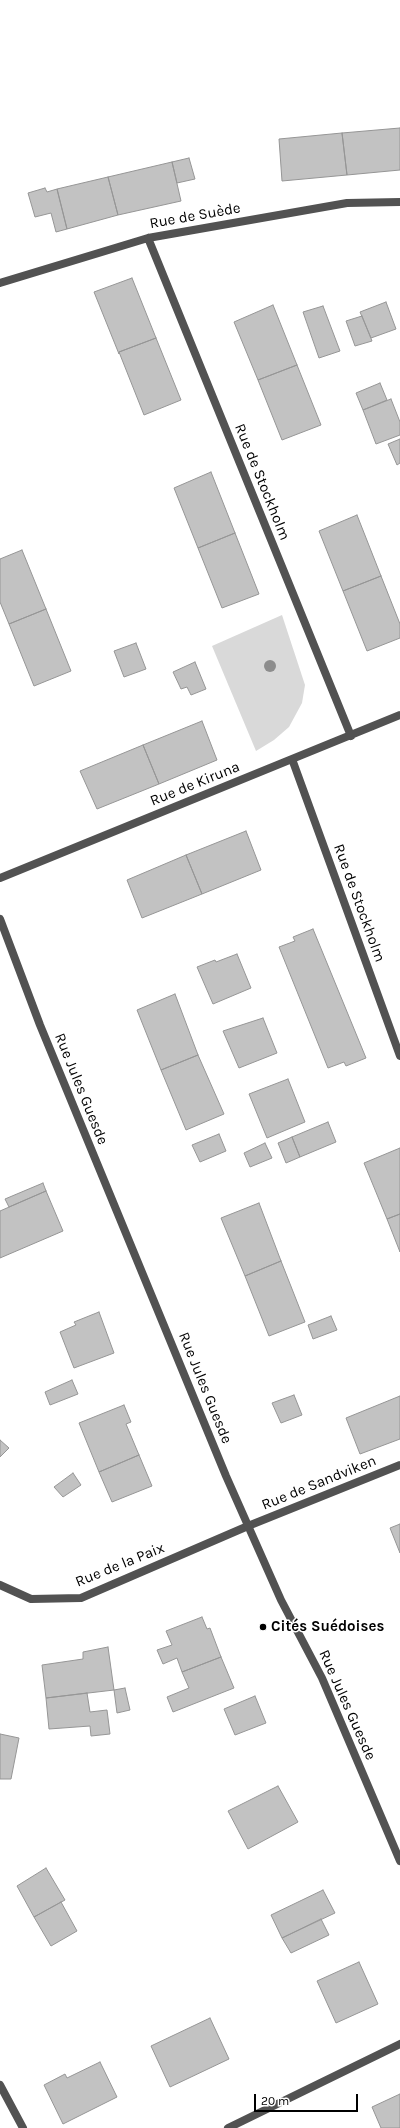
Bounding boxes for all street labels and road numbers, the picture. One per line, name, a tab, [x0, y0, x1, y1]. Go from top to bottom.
street label: Rue de Suède	[148, 199, 242, 233]
street label: Rue de Stockholm	[230, 421, 294, 543]
street label: Rue de Kiruna	[148, 758, 242, 810]
street label: Rue de Stockholm	[329, 842, 389, 964]
street label: Rue Jules Guesde	[50, 1030, 112, 1148]
street label: Rue Jules Guesde	[174, 1329, 236, 1447]
street label: Rue de Sandviken	[259, 1452, 379, 1514]
street label: Rue de la Paix	[73, 1539, 167, 1591]
street label: Rue Jules Guesde	[315, 1647, 379, 1763]

